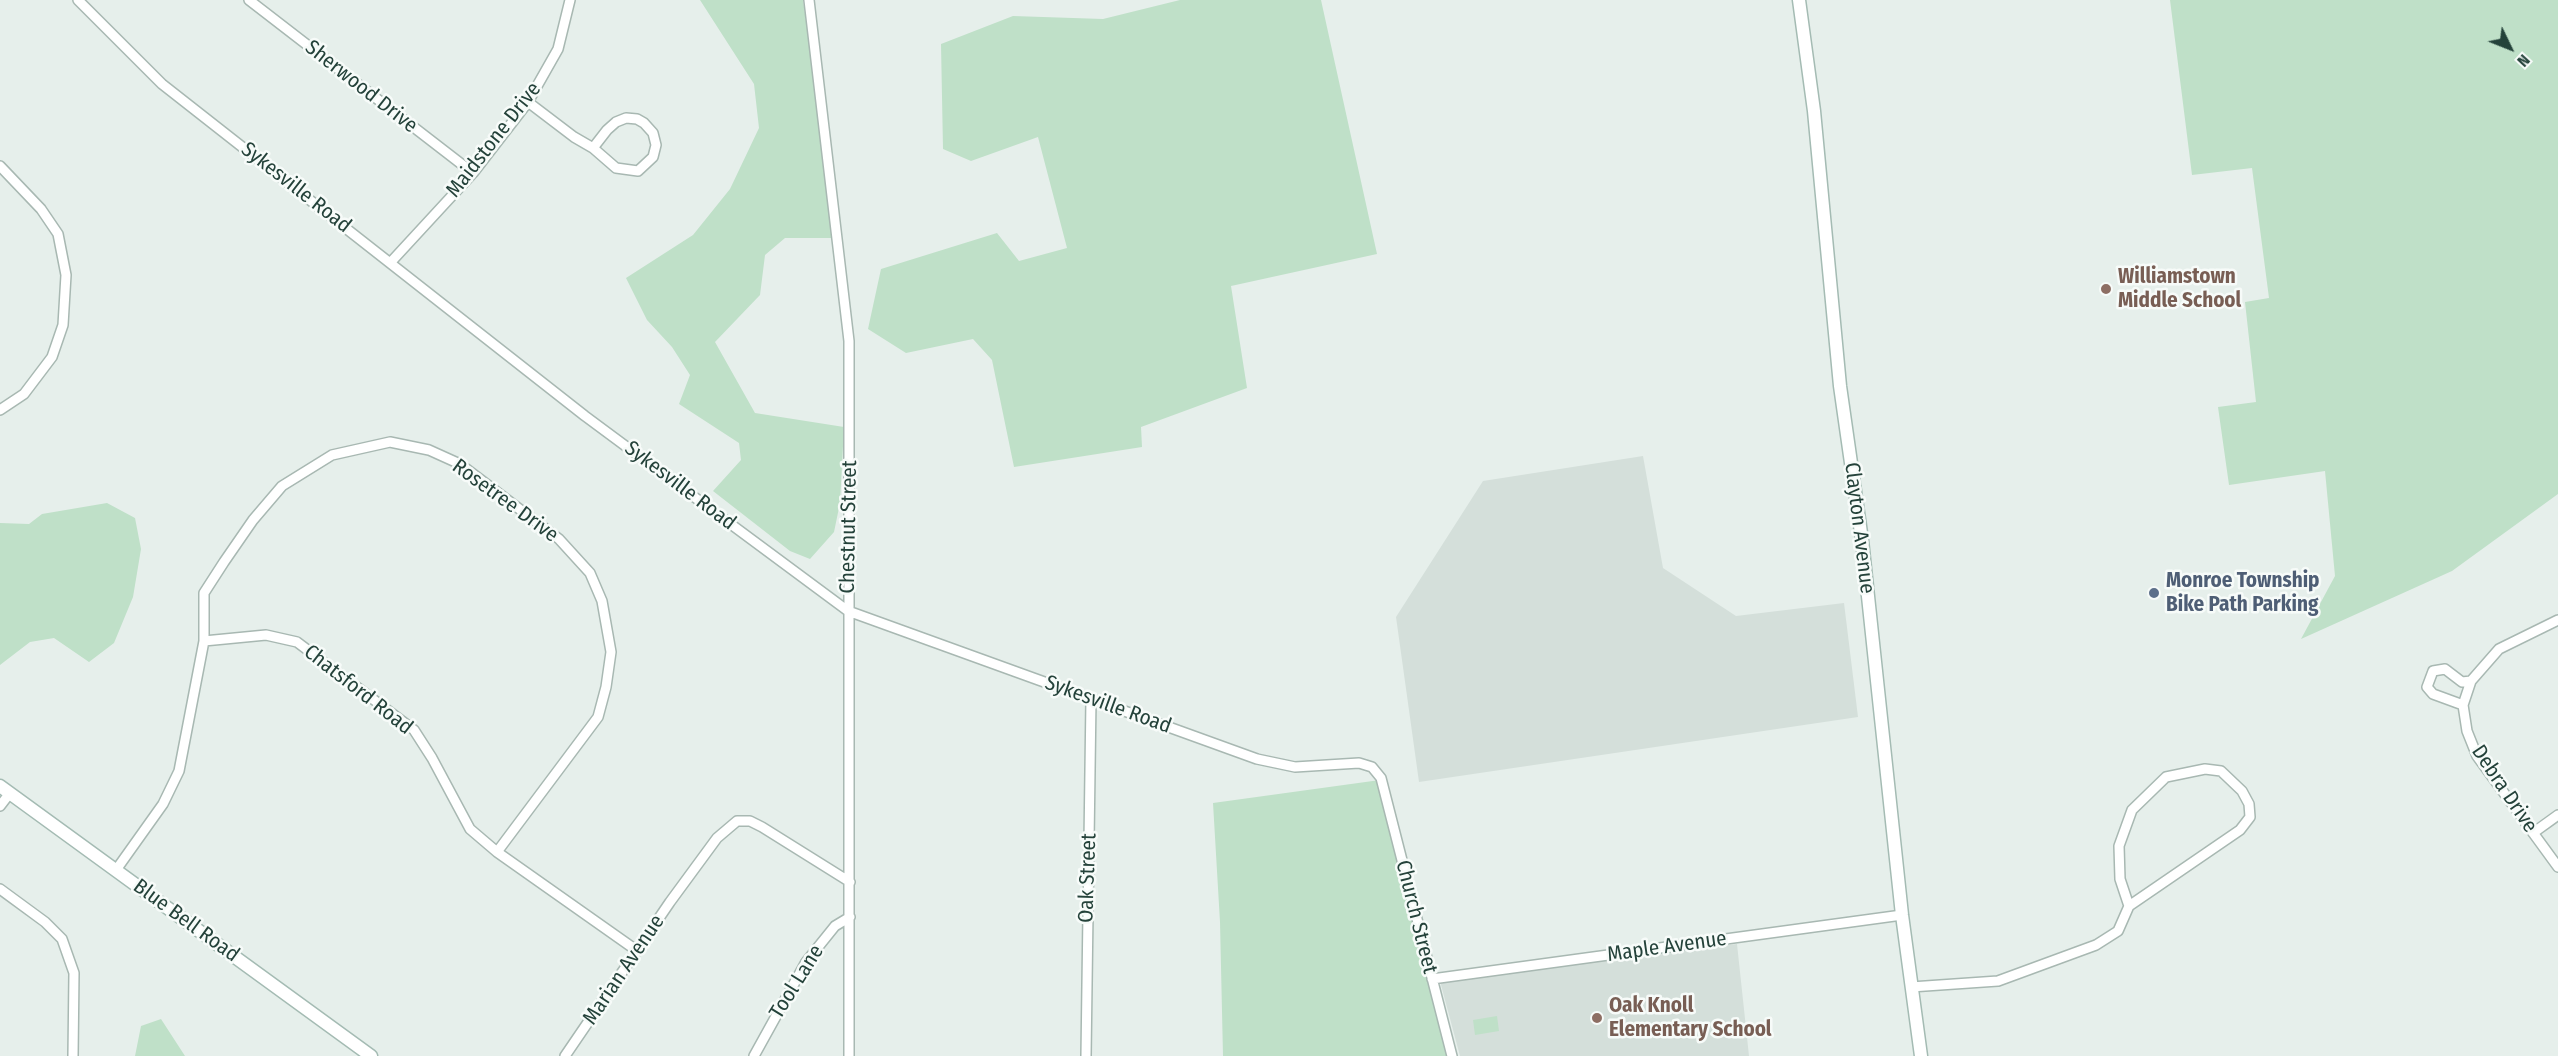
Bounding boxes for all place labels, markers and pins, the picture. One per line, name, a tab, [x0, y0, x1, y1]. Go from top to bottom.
place label: Williamstown Middle School	[2118, 264, 2241, 314]
marker: Williamstown Middle School	[2099, 282, 2113, 296]
place label: Monroe Township Bike Path Parking	[2166, 568, 2319, 618]
marker: Monroe Township Bike Path Parking	[2147, 586, 2161, 600]
place label: Oak Knoll Elementary School	[1609, 993, 1772, 1043]
marker: Oak Knoll Elementary School	[1590, 1011, 1604, 1025]

